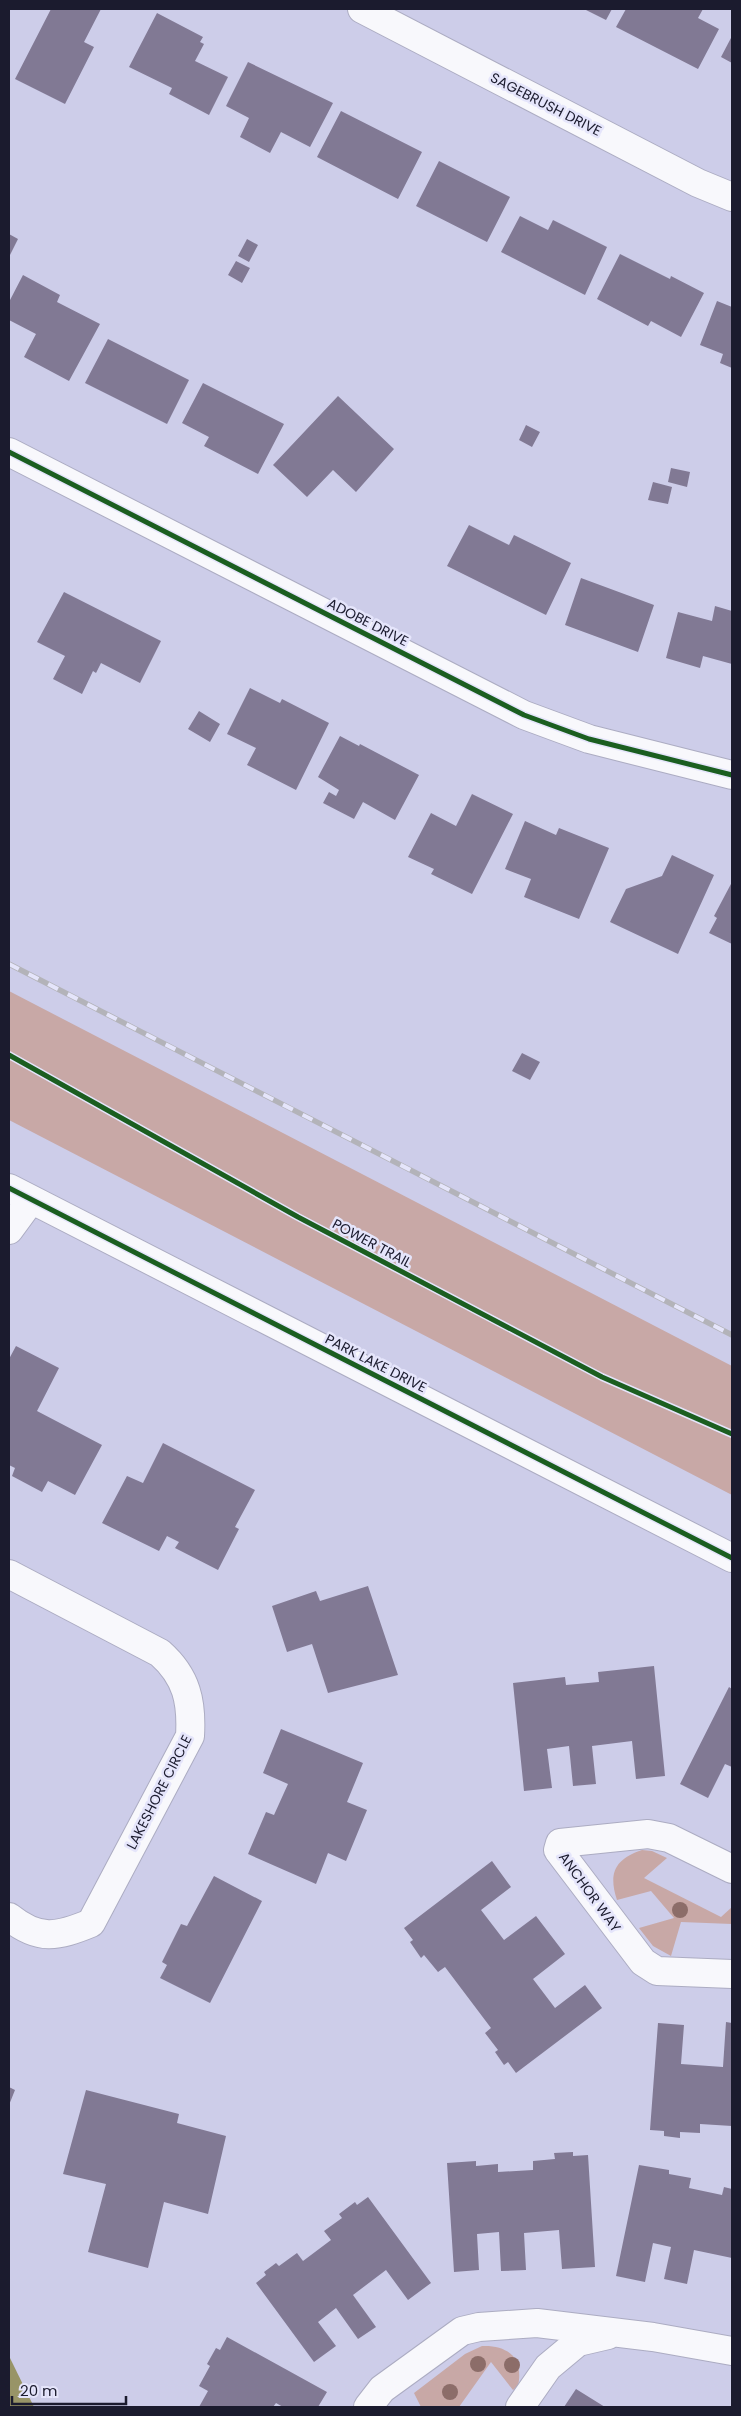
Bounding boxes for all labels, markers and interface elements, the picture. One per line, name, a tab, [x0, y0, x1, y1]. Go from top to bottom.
street label: SAGEBRUSH DRIVE	[487, 67, 605, 141]
street label: ADOBE DRIVE	[324, 593, 412, 651]
street label: POWER TRAIL	[329, 1214, 415, 1272]
street label: PARK LAKE DRIVE	[322, 1329, 430, 1397]
street label: LAKESHORE CIRCLE	[121, 1731, 197, 1853]
street label: ANCHOR WAY	[554, 1848, 626, 1936]
scale bar	[12, 2374, 126, 2406]
text: 20 m	[20, 2380, 58, 2401]

